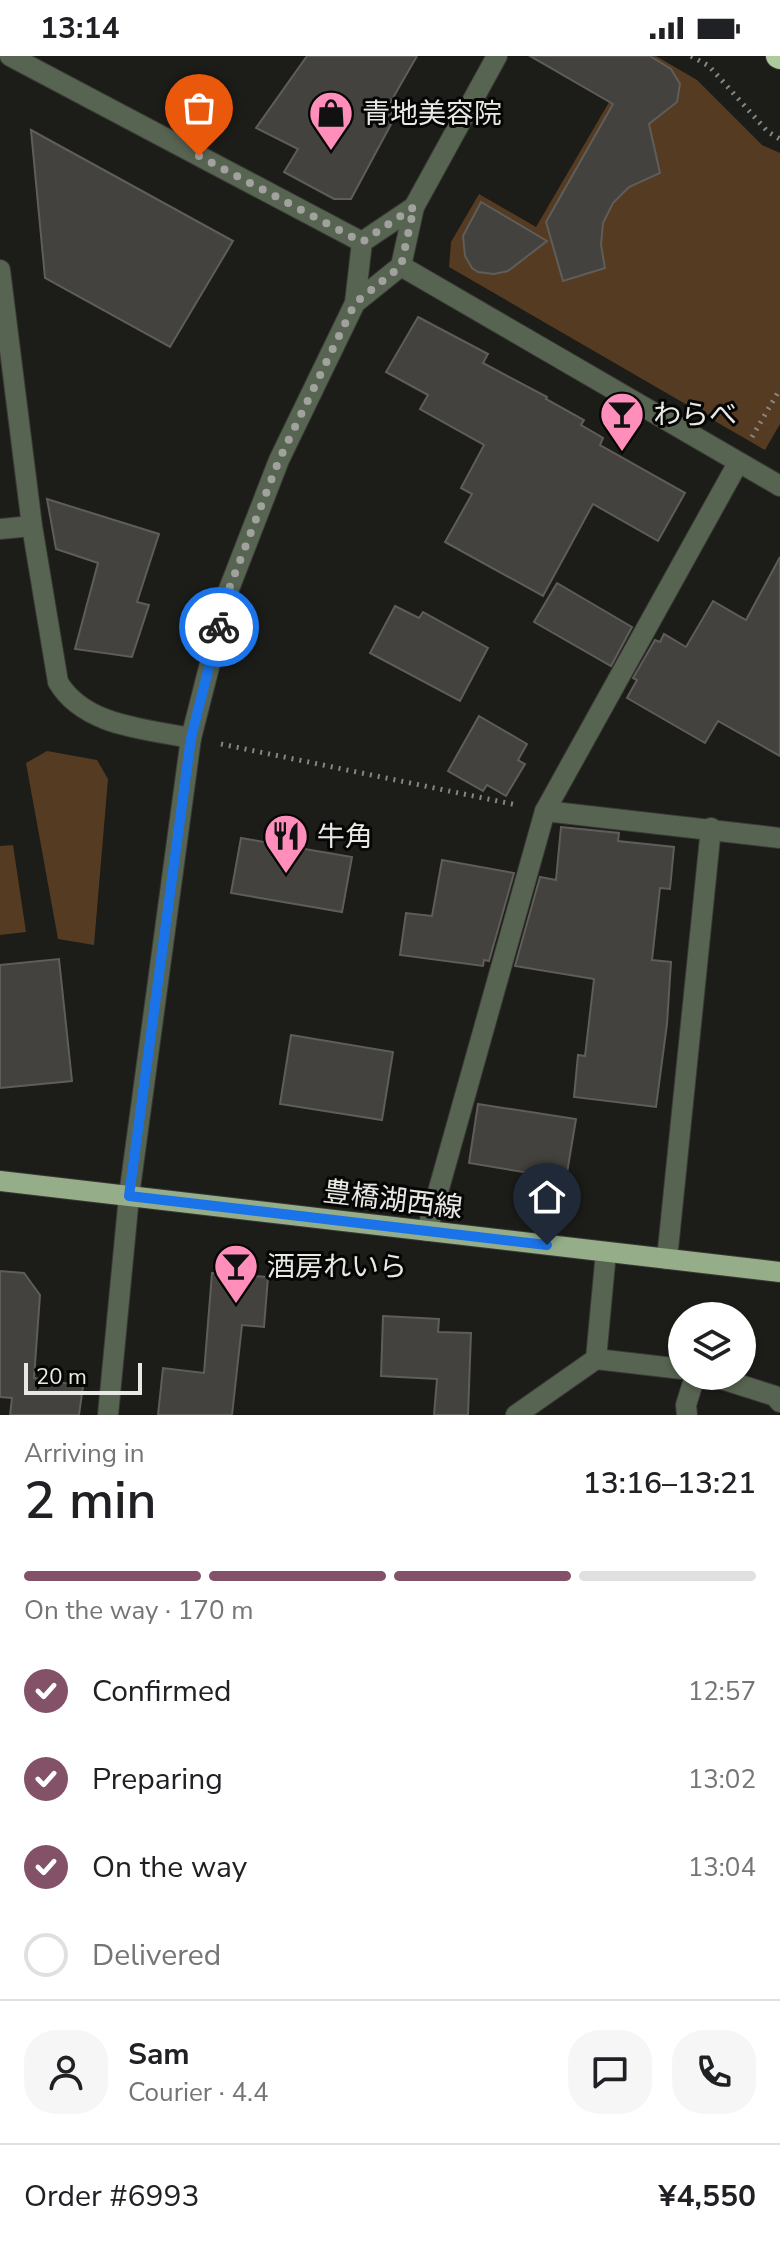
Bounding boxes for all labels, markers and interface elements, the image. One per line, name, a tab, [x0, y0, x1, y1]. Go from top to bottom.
text: 13:14	[40, 8, 119, 49]
pin	[165, 74, 233, 156]
icon: bag	[177, 86, 221, 130]
shop icon: 青地美容院	[307, 89, 355, 152]
place label: 青地美容院	[362, 95, 502, 133]
bar icon: わらべ	[598, 390, 646, 453]
place label: わらべ	[653, 396, 737, 434]
courier	[179, 587, 259, 667]
icon: bike	[197, 605, 241, 649]
restaurant icon: 牛角	[262, 812, 310, 875]
place label: 牛角	[317, 818, 373, 856]
pin	[513, 1163, 581, 1245]
street label: 豊橋湖西線	[321, 1173, 465, 1227]
icon: home	[525, 1175, 569, 1219]
bar icon: 酒房れいら	[212, 1242, 260, 1305]
place label: 酒房れいら	[267, 1248, 407, 1286]
map controls	[668, 1302, 756, 1390]
button: layers	[668, 1302, 756, 1390]
scale bar	[24, 1359, 142, 1395]
text: 20 m	[36, 1362, 87, 1392]
text: Arriving in	[24, 1436, 145, 1471]
text: 13:16–13:21	[583, 1463, 756, 1504]
text: 2 min	[24, 1465, 157, 1536]
text: On the way · 170 m	[24, 1593, 253, 1628]
icon: check	[24, 1669, 68, 1713]
text: Confirmed	[92, 1671, 232, 1712]
text: 12:57	[688, 1674, 756, 1709]
icon: check	[24, 1757, 68, 1801]
text: Preparing	[92, 1759, 223, 1800]
text: 13:02	[688, 1762, 756, 1797]
icon: check	[24, 1845, 68, 1889]
text: On the way	[92, 1847, 247, 1888]
text: 13:04	[688, 1850, 756, 1885]
text: Delivered	[92, 1935, 221, 1976]
button: person	[24, 2030, 108, 2114]
button: chat	[568, 2030, 652, 2114]
button: phone	[672, 2030, 756, 2114]
text: Sam	[128, 2034, 190, 2075]
text: Courier · 4.4	[128, 2075, 269, 2110]
text: Order #6993	[24, 2176, 199, 2217]
text: ¥4,550	[659, 2176, 756, 2217]

